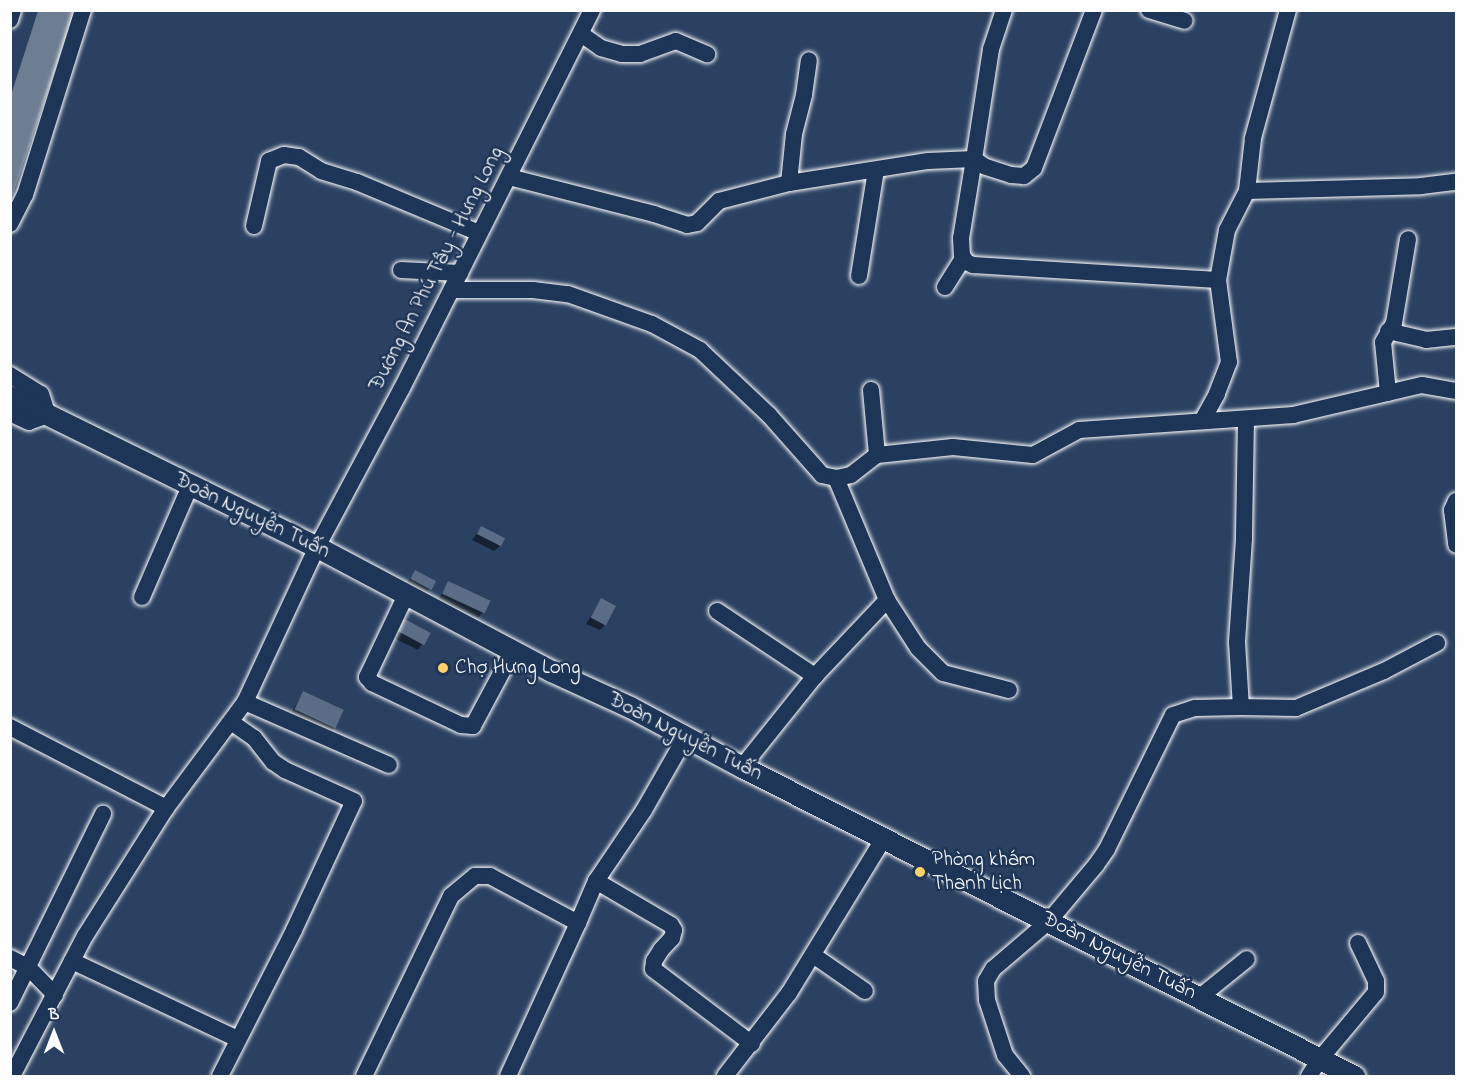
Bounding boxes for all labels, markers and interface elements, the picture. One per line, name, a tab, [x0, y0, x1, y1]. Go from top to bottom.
street label: Đường An Phú Tây - Hưng Long	[364, 143, 510, 395]
street label: Đoàn Nguyễn Tuấn	[170, 467, 334, 565]
place label: Chợ Hưng Long	[455, 655, 580, 681]
marker: Chợ Hưng Long	[436, 661, 450, 675]
street label: Đoàn Nguyễn Tuấn	[604, 687, 766, 787]
place label: Phòng khám Thanh Lịch	[932, 847, 1035, 897]
marker: Phòng khám Thanh Lịch	[913, 865, 927, 879]
street label: Đoàn Nguyễn Tuấn	[1038, 906, 1200, 1006]
north arrow	[24, 1003, 84, 1063]
text: B	[49, 1003, 59, 1027]

